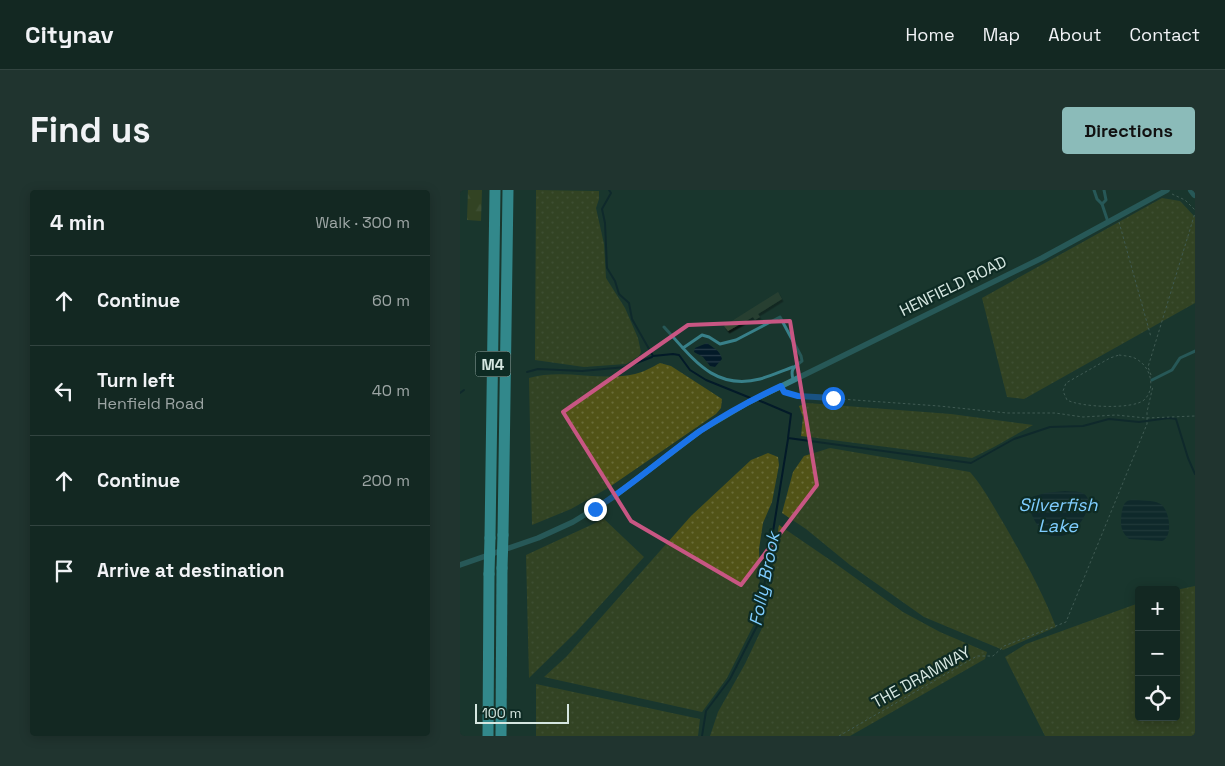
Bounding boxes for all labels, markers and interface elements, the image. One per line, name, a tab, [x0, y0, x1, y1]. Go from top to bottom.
text: Citynav	[25, 19, 114, 50]
text: Home	[906, 23, 955, 46]
text: Map	[983, 23, 1020, 46]
text: About	[1048, 23, 1102, 46]
text: Contact	[1130, 23, 1200, 46]
button: Directions	[1062, 107, 1195, 154]
text: Find us	[30, 108, 151, 152]
text: 4 min	[50, 209, 105, 236]
text: Walk · 300 m	[315, 212, 410, 233]
street label: HENFIELD ROAD	[896, 251, 1010, 321]
icon: ahead	[50, 287, 78, 315]
text: Continue	[97, 288, 180, 313]
text: 60 m	[372, 290, 410, 311]
road number: M4	[475, 352, 510, 376]
text: Turn left	[97, 368, 175, 393]
icon: left	[50, 377, 78, 405]
text: 40 m	[372, 380, 410, 401]
route start	[822, 387, 845, 410]
text: Henfield Road	[97, 393, 204, 414]
icon: ahead	[50, 467, 78, 495]
text: Continue	[97, 468, 180, 493]
text: 200 m	[362, 470, 410, 491]
water label: Silverfish Lake	[1018, 493, 1099, 537]
route end	[584, 498, 607, 521]
water label: Folly Brook	[744, 528, 785, 628]
icon: arrive	[50, 557, 78, 585]
text: Arrive at destination	[97, 558, 285, 583]
map controls	[1135, 586, 1180, 721]
button: +	[1135, 586, 1180, 631]
button: −	[1135, 631, 1180, 676]
street label: THE DRAMWAY	[868, 641, 974, 713]
button: locate	[1135, 676, 1180, 721]
scale bar	[475, 701, 569, 724]
text: 100 m	[482, 704, 521, 722]

